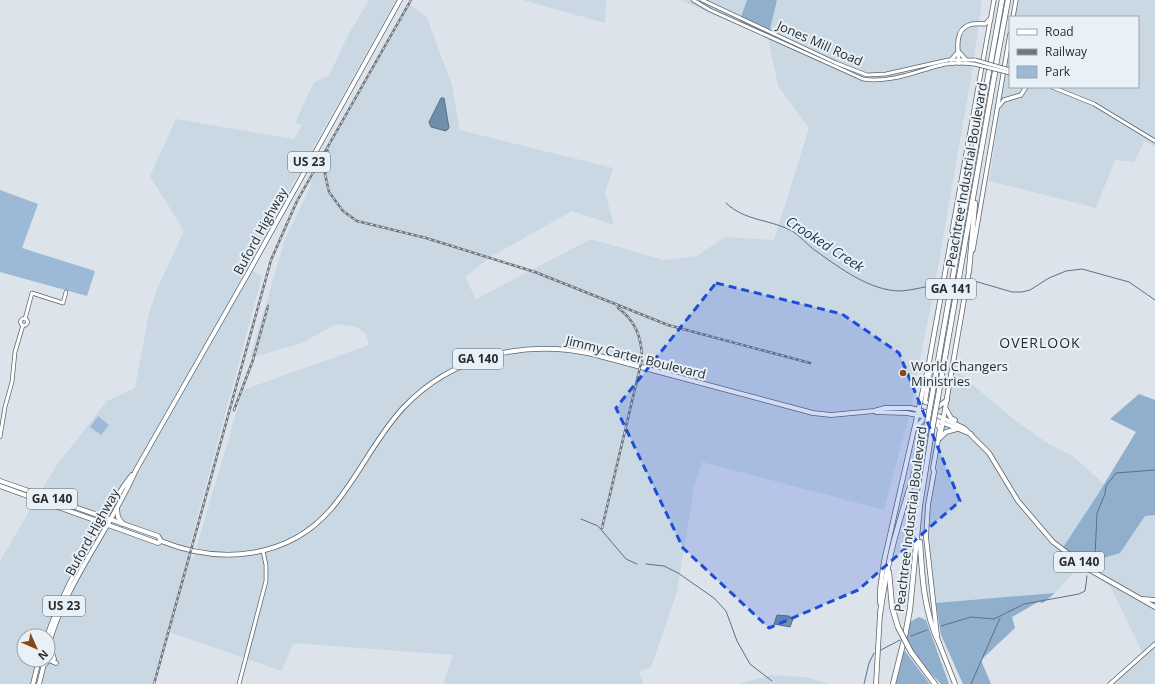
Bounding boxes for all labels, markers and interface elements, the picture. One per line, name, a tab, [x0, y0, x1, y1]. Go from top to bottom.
street label: Jones Mill Road	[772, 15, 866, 70]
legend	[1009, 16, 1139, 88]
text: Road	[1045, 23, 1074, 40]
text: Railway	[1045, 43, 1088, 60]
text: Park	[1045, 63, 1071, 80]
street label: Peachtree Industrial Boulevard	[941, 81, 991, 269]
road number: US 23	[288, 152, 330, 172]
street label: Buford Highway	[229, 184, 292, 278]
water label: Crooked Creek	[783, 211, 869, 277]
road number: GA 141	[926, 279, 976, 299]
street label: Jimmy Carter Boulevard	[562, 330, 708, 383]
district label: OVERLOOK	[999, 333, 1081, 352]
road number: GA 140	[453, 349, 503, 369]
place label: World Changers Ministries	[911, 357, 1008, 390]
marker: World Changers Ministries	[898, 368, 908, 378]
street label: Peachtree Industrial Boulevard	[890, 425, 930, 613]
street label: Buford Highway	[61, 485, 124, 579]
road number: GA 140	[27, 489, 77, 509]
road number: GA 140	[1054, 552, 1104, 572]
road number: US 23	[43, 596, 85, 616]
north arrow	[16, 628, 56, 668]
text: N	[35, 647, 52, 664]

